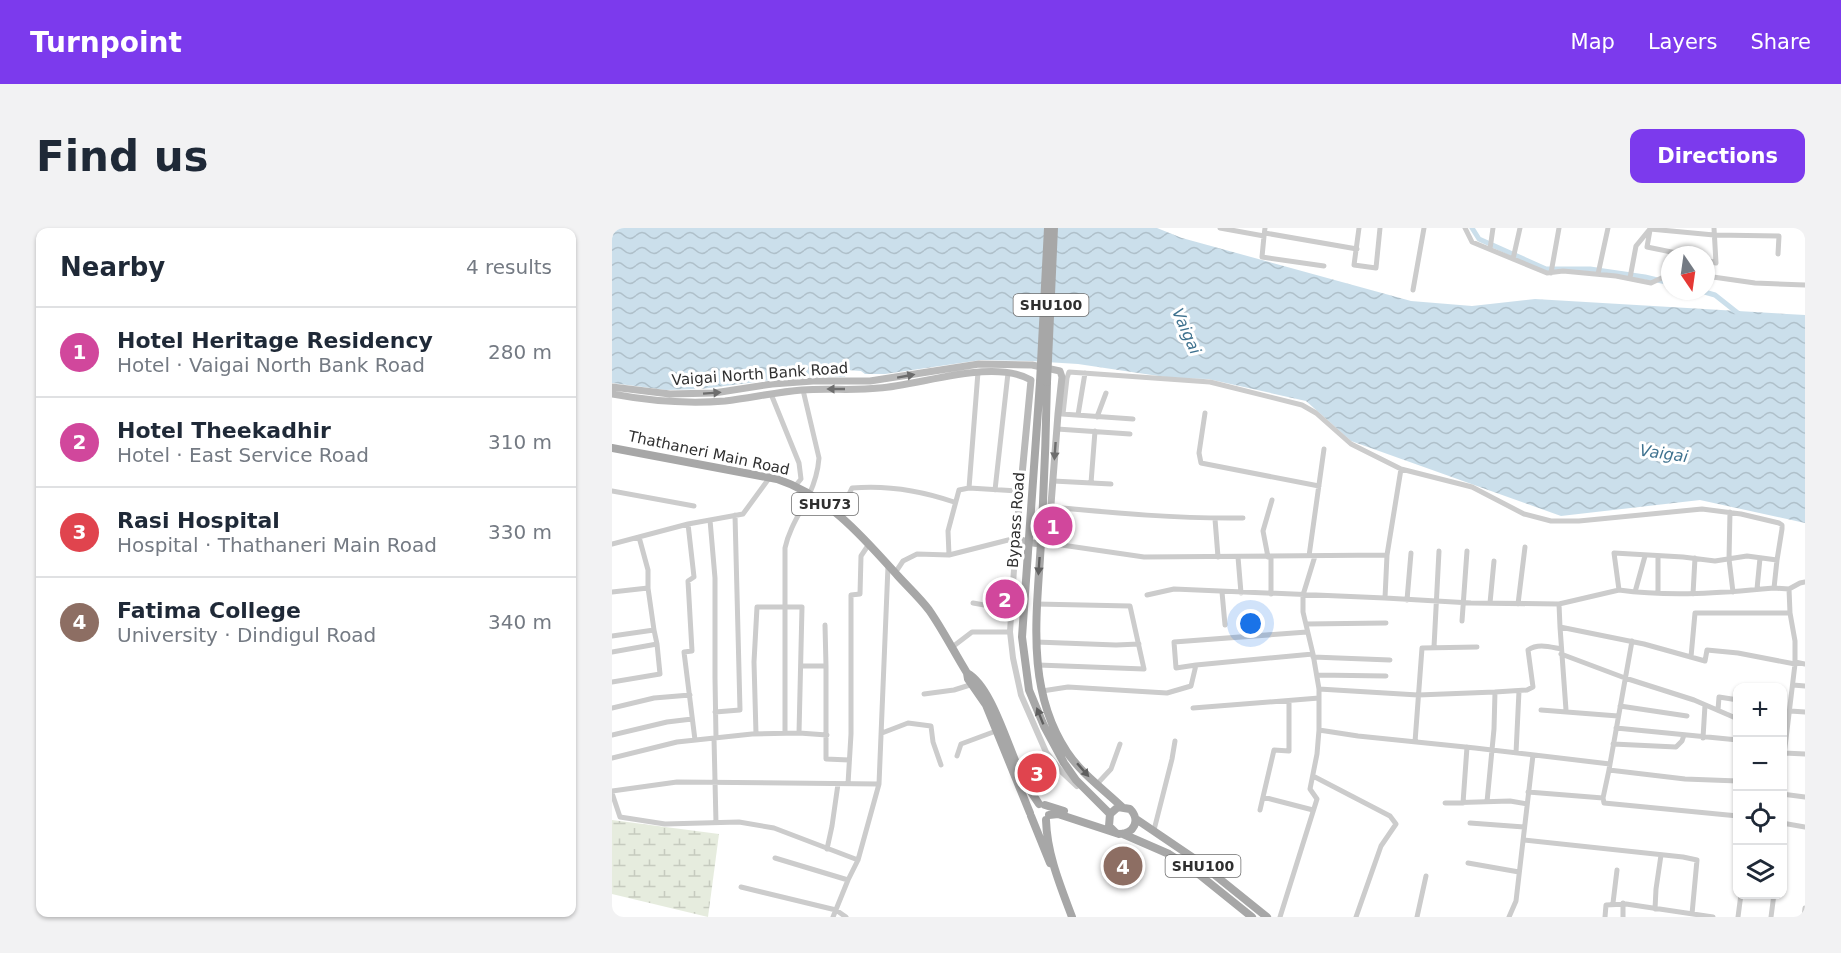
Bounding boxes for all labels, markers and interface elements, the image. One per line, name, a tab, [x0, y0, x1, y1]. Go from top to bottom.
text: Turnpoint	[30, 26, 182, 59]
text: Map	[1571, 30, 1615, 54]
text: Layers	[1648, 30, 1717, 54]
text: Share	[1750, 30, 1811, 54]
button: Directions	[1630, 129, 1805, 183]
text: Find us	[36, 132, 209, 181]
north arrow	[1661, 246, 1715, 300]
text: Nearby	[60, 252, 165, 282]
text: 4 results	[466, 255, 552, 279]
road number: SHU100	[1014, 294, 1088, 316]
water label: Vaigai	[1168, 305, 1205, 358]
text: Hotel Heritage Residency	[117, 328, 433, 353]
text: 1	[73, 340, 86, 364]
text: 280 m	[488, 340, 552, 364]
text: Hotel · Vaigai North Bank Road	[117, 353, 425, 377]
street label: Vaigai North Bank Road	[671, 359, 849, 389]
one-way arrow	[896, 371, 915, 380]
one-way arrow	[826, 384, 845, 394]
one-way arrow	[703, 388, 722, 397]
text: Hotel Theekadhir	[117, 418, 331, 443]
street label: Thathaneri Main Road	[626, 427, 791, 479]
text: 2	[73, 430, 86, 454]
text: 310 m	[488, 430, 552, 454]
water label: Vaigai	[1639, 441, 1690, 466]
one-way arrow	[1050, 442, 1060, 461]
text: Hotel · East Service Road	[117, 443, 369, 467]
street label: Bypass Road	[1004, 472, 1028, 568]
road number: SHU73	[792, 493, 858, 515]
pin: 1	[1034, 504, 1072, 548]
text: Rasi Hospital	[117, 508, 280, 533]
text: 3	[73, 520, 86, 544]
text: 330 m	[488, 520, 552, 544]
text: Hospital · Thathaneri Main Road	[117, 533, 437, 557]
one-way arrow	[1034, 557, 1044, 576]
pin: 2	[986, 576, 1024, 622]
text: Fatima College	[117, 598, 301, 623]
your location	[1236, 609, 1265, 638]
text: 4	[73, 610, 86, 634]
text: 340 m	[488, 610, 552, 634]
text: University · Dindigul Road	[117, 623, 376, 647]
map controls	[1733, 683, 1787, 899]
button: +	[1733, 683, 1787, 737]
one-way arrow	[1035, 707, 1044, 725]
button: −	[1733, 737, 1787, 791]
pin: 3	[1018, 750, 1056, 796]
one-way arrow	[1076, 762, 1089, 777]
button: locate	[1733, 791, 1787, 845]
pin: 4	[1104, 844, 1142, 888]
button: layers	[1733, 845, 1787, 899]
road number: SHU100	[1166, 855, 1240, 877]

